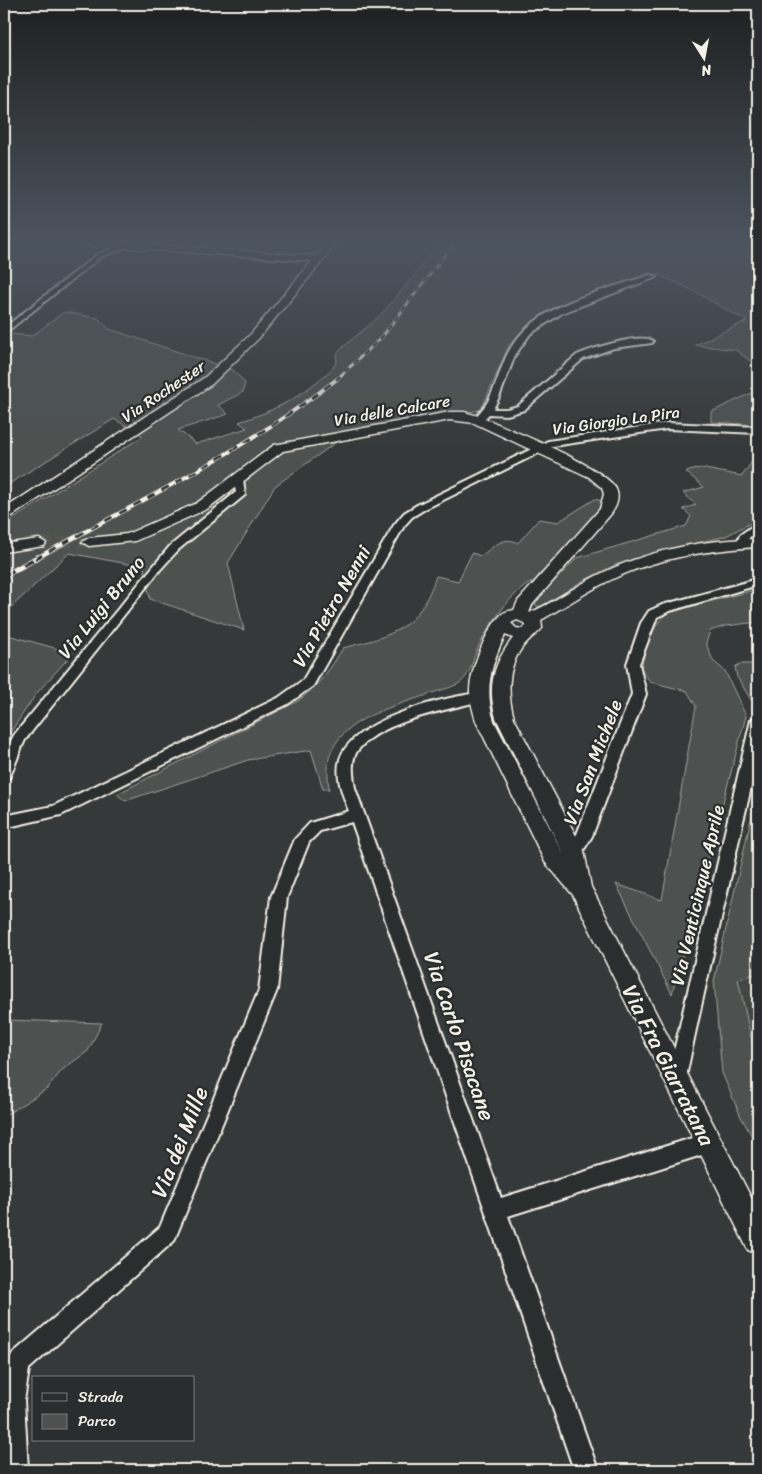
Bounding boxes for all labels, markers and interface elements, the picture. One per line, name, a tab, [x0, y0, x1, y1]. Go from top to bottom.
north arrow	[680, 32, 730, 82]
text: N	[699, 57, 715, 84]
street label: Via Rochester	[115, 352, 213, 430]
street label: Via delle Calcare	[332, 386, 452, 435]
street label: Via Giorgio La Pira	[551, 397, 681, 444]
street label: Via Pietro Nenni	[283, 538, 380, 673]
street label: Via Luigi Bruno	[49, 548, 154, 666]
street label: Via San Michele	[553, 695, 632, 830]
street label: Via Venticinque Aprile	[661, 802, 734, 989]
street label: Via Carlo Pisacane	[412, 946, 507, 1126]
street label: Via Fra Giarratana	[611, 977, 727, 1154]
street label: Via dei Mille	[139, 1080, 220, 1204]
legend	[32, 1376, 195, 1442]
text: Strada	[78, 1384, 124, 1410]
text: Parco	[78, 1408, 116, 1434]

